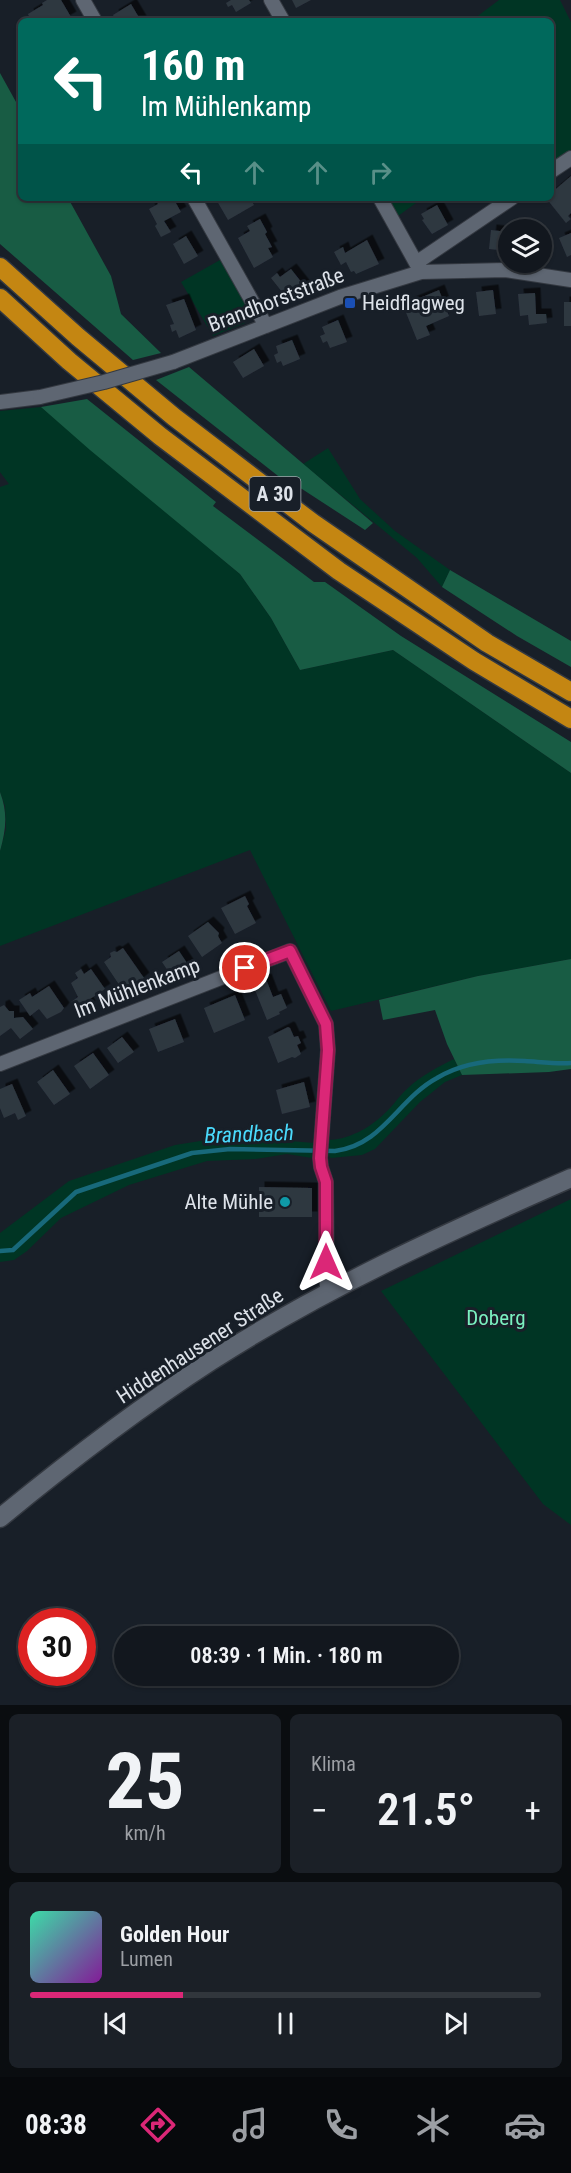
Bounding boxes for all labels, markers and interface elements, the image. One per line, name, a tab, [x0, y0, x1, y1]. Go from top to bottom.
text: 160 m	[141, 41, 246, 90]
icon: left	[42, 42, 120, 120]
text: Im Mühlenkamp	[141, 91, 311, 123]
icon: left	[175, 156, 208, 189]
icon: ahead	[238, 156, 271, 189]
icon: ahead	[301, 156, 334, 189]
icon: right	[364, 156, 397, 189]
map controls	[498, 219, 552, 273]
button: layers	[498, 219, 552, 273]
street label: Brandhorststraße	[205, 263, 347, 337]
place label: Heidflagweg	[362, 291, 465, 315]
marker: Heidflagweg	[343, 296, 357, 310]
road number: A 30	[250, 477, 300, 511]
pin	[219, 942, 270, 993]
icon: arrive	[228, 951, 261, 984]
street label: Im Mühlenkamp	[71, 953, 203, 1023]
water label: Brandbach	[204, 1120, 294, 1148]
place label: Alte Mühle	[184, 1190, 273, 1214]
marker: Alte Mühle	[278, 1195, 292, 1209]
position arrow	[294, 1230, 358, 1294]
street label: Hiddenhausener Straße	[112, 1283, 288, 1409]
park label: Doberg	[466, 1306, 526, 1330]
speed limit sign: 30	[18, 1608, 96, 1686]
text: 08:39 · 1 Min. · 180 m	[190, 1643, 383, 1668]
text: 25	[106, 1736, 184, 1827]
text: Klima	[311, 1752, 356, 1776]
text: 21.5°	[377, 1783, 475, 1836]
text: −	[311, 1791, 328, 1830]
text: +	[525, 1791, 541, 1830]
text: km/h	[124, 1821, 166, 1845]
text: Golden Hour	[120, 1922, 229, 1947]
text: Lumen	[120, 1947, 173, 1971]
icon: previous	[99, 2007, 132, 2040]
icon: pause	[269, 2007, 302, 2040]
icon: next	[439, 2007, 472, 2040]
icon: directions	[137, 2104, 179, 2146]
icon: music	[229, 2104, 271, 2146]
icon: phone	[320, 2104, 362, 2146]
icon: climate	[412, 2104, 454, 2146]
icon: car	[504, 2104, 546, 2146]
text: 08:38	[25, 2109, 87, 2141]

